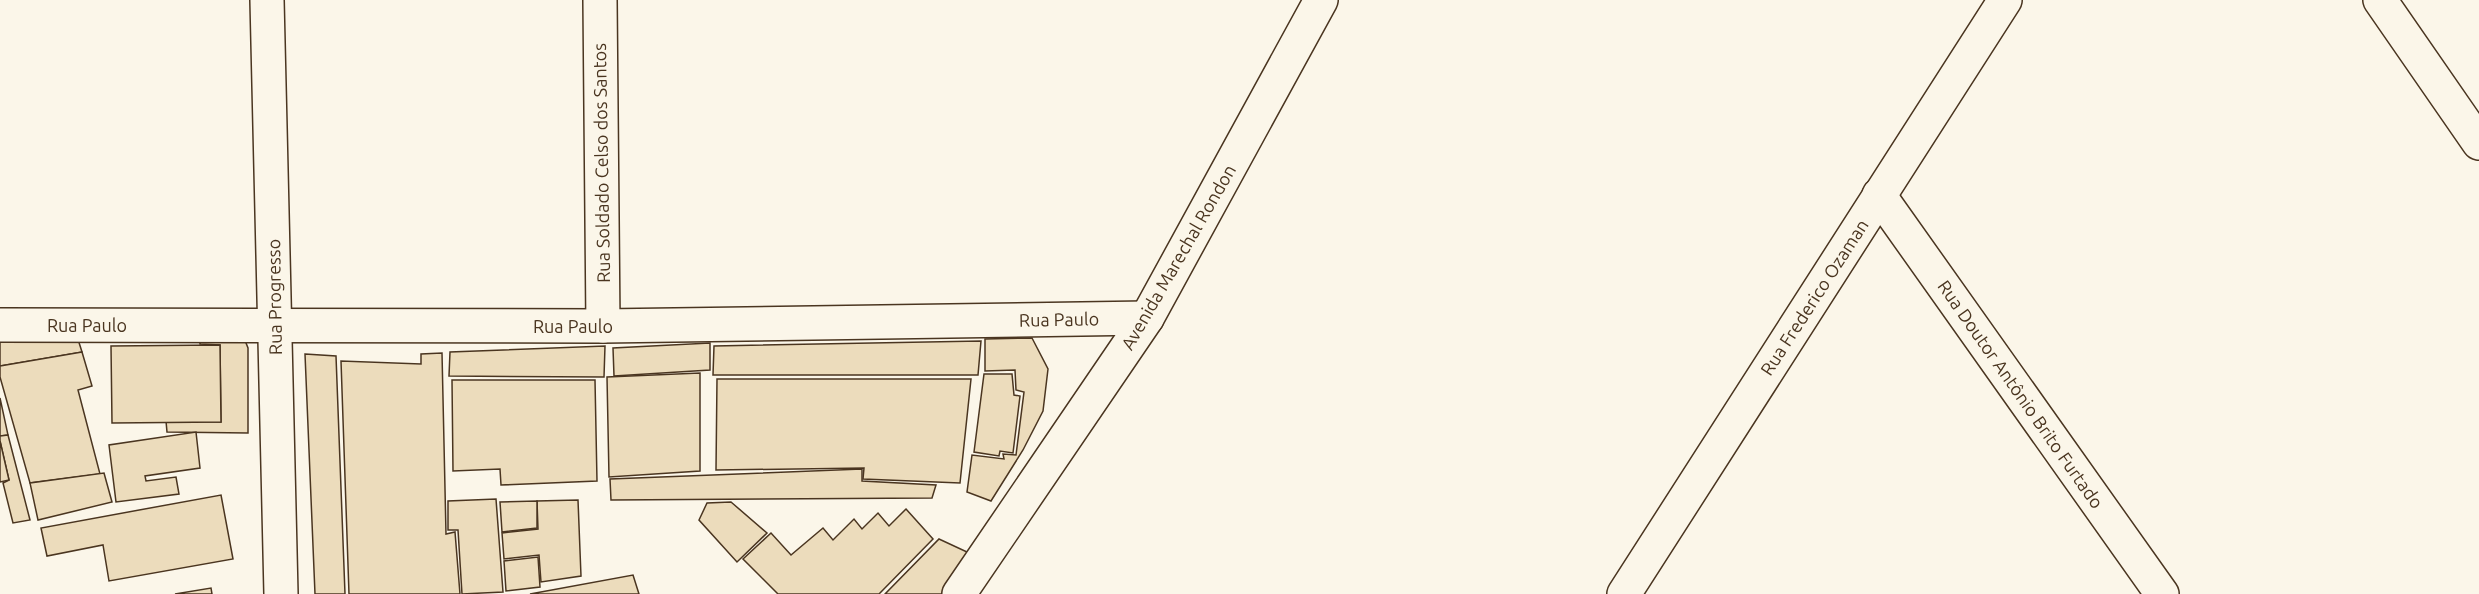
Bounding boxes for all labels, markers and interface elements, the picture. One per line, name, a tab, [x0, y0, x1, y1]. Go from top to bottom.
street label: Rua Soldado Celso dos Santos	[589, 43, 613, 283]
street label: Avenida Marechal Rondon	[1117, 161, 1239, 353]
street label: Rua Frederico Ozaman	[1756, 215, 1872, 379]
street label: Rua Progresso	[263, 239, 285, 355]
street label: Rua Doutor Antônio Brito Furtado	[1934, 276, 2108, 512]
street label: Rua Paulo	[1019, 308, 1099, 330]
street label: Rua Paulo	[47, 315, 127, 335]
street label: Rua Paulo	[533, 316, 613, 336]

